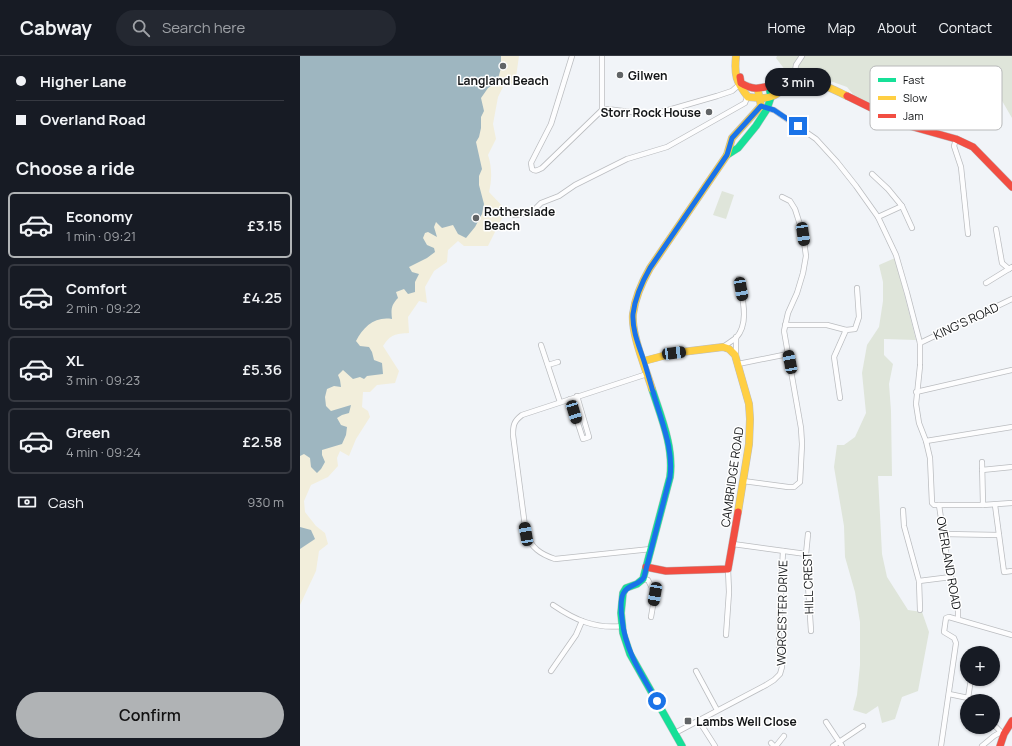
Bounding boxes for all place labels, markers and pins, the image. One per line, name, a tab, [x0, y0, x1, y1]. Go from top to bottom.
marker: Langland Beach	[498, 61, 508, 71]
place label: Gilwen	[628, 67, 667, 84]
marker: Gilwen	[615, 70, 625, 80]
place label: Langland Beach	[457, 72, 549, 89]
place label: Storr Rock House	[600, 104, 701, 121]
marker: Storr Rock House	[704, 107, 714, 117]
place label: Rotherslade Beach	[484, 203, 555, 234]
marker: Rotherslade Beach	[471, 213, 481, 223]
place label: Lambs Well Close	[696, 713, 797, 730]
marker: Lambs Well Close	[683, 716, 693, 726]

